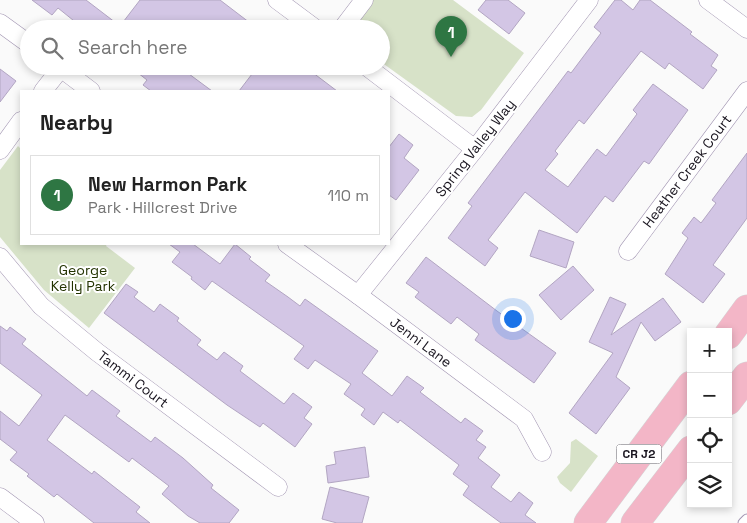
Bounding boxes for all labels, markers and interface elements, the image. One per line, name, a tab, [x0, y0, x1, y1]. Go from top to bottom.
pin: 1	[435, 16, 467, 57]
search box	[20, 20, 390, 75]
icon: search	[38, 34, 66, 62]
text: Search here	[78, 35, 188, 60]
street label: Spring Valley Way	[431, 95, 519, 201]
text: Nearby	[40, 109, 113, 136]
street label: Heather Creek Court	[639, 111, 735, 231]
text: New Harmon Park	[88, 172, 247, 197]
text: 1	[53, 185, 61, 206]
text: 110 m	[327, 185, 369, 206]
text: Park · Hillcrest Drive	[88, 197, 238, 218]
park label: George Kelly Park	[51, 261, 116, 295]
your location	[500, 306, 526, 332]
street label: Jenni Lane	[386, 313, 456, 371]
map controls	[687, 328, 732, 508]
button: +	[687, 328, 732, 373]
street label: Tammi Court	[94, 347, 172, 411]
button: −	[687, 373, 732, 418]
button: locate	[687, 418, 732, 463]
road number: CR J2	[616, 444, 662, 464]
button: layers	[687, 463, 732, 508]

